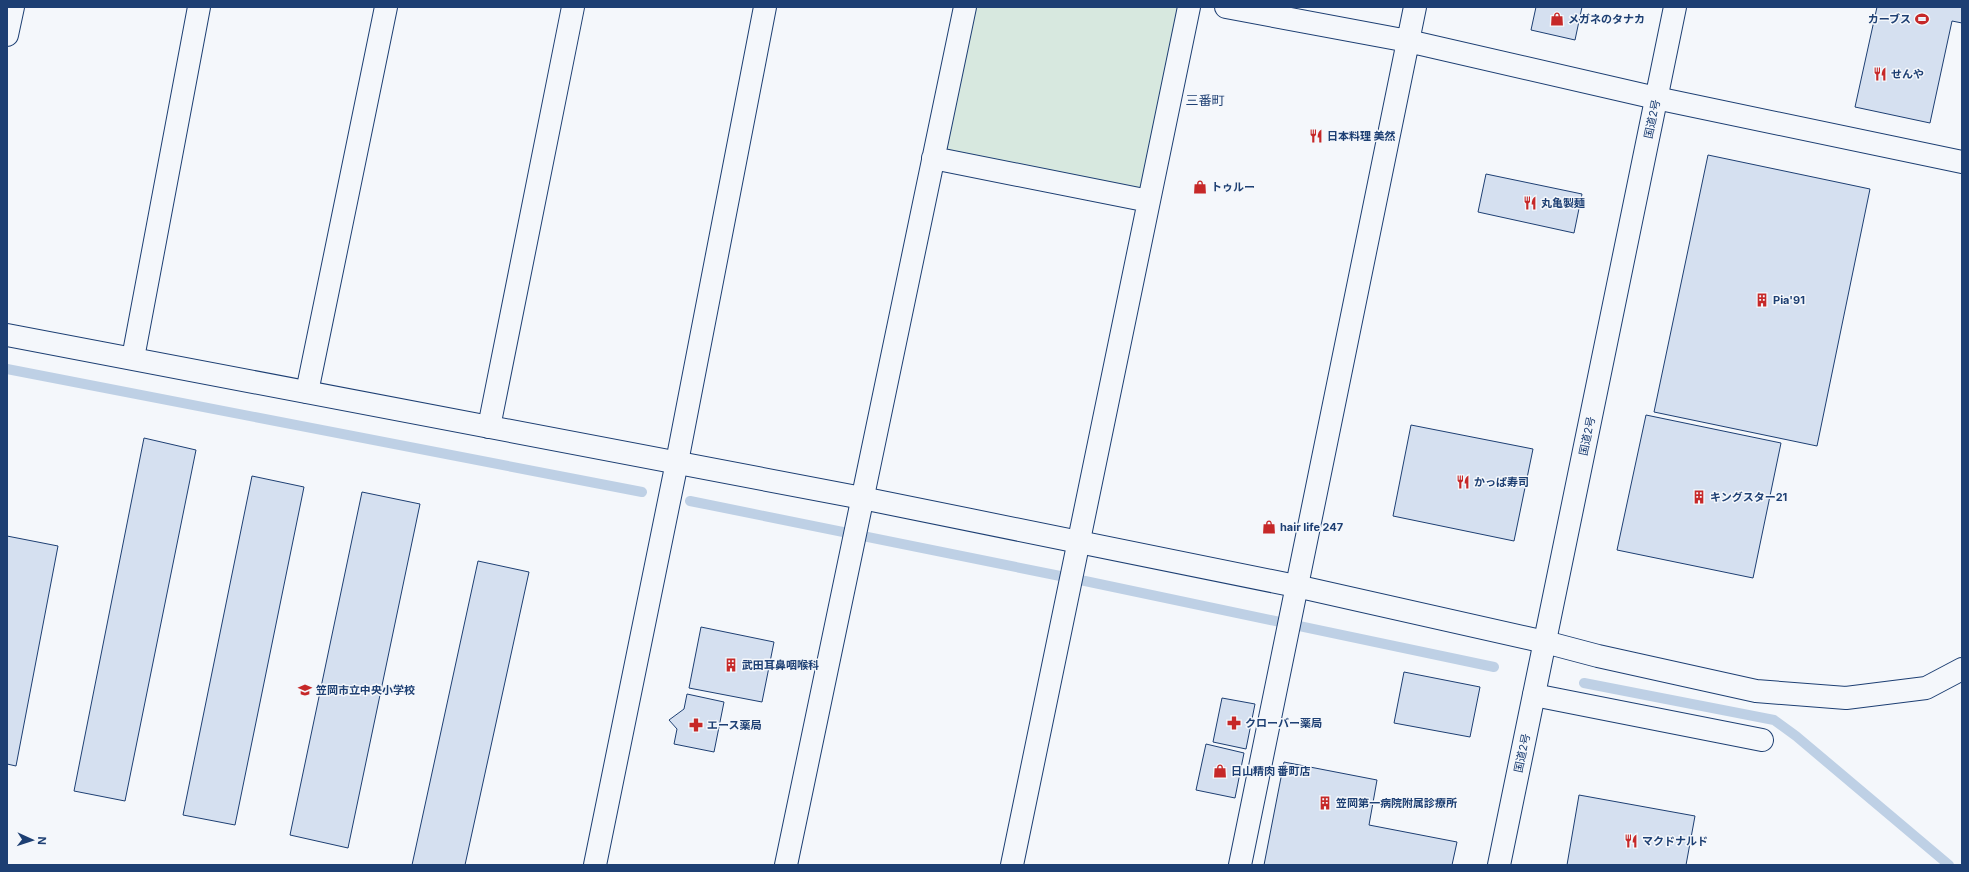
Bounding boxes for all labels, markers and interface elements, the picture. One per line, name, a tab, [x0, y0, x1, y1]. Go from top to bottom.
shop icon: メガネのタナカ	[1549, 11, 1565, 27]
sports icon: カーブス	[1914, 11, 1930, 27]
place label: メガネのタナカ	[1568, 12, 1645, 26]
place label: カーブス	[1868, 12, 1911, 26]
restaurant icon: せんや	[1872, 66, 1888, 82]
place label: せんや	[1891, 67, 1924, 81]
district label: 三番町	[1185, 92, 1225, 108]
street label: 国道2号	[1641, 98, 1663, 140]
restaurant icon: 日本料理 美然	[1308, 128, 1324, 144]
place label: 日本料理 美然	[1327, 129, 1396, 143]
shop icon: トゥルー	[1192, 179, 1208, 195]
place label: トゥルー	[1211, 180, 1255, 194]
restaurant icon: 丸亀製麺	[1522, 195, 1538, 211]
place label: 丸亀製麺	[1541, 196, 1585, 210]
building icon: Pia'91	[1754, 292, 1770, 308]
place label: Pia'91	[1773, 293, 1805, 307]
street label: 国道2号	[1576, 415, 1598, 457]
restaurant icon: かっぱ寿司	[1455, 474, 1471, 490]
place label: かっぱ寿司	[1474, 475, 1529, 489]
building icon: キングスター21	[1691, 489, 1707, 505]
place label: キングスター21	[1710, 490, 1788, 504]
shop icon: hair life 247	[1261, 519, 1277, 535]
place label: hair life 247	[1280, 520, 1343, 534]
building icon: 武田耳鼻咽喉科	[723, 657, 739, 673]
place label: 武田耳鼻咽喉科	[742, 658, 819, 672]
school or university icon: 笠岡市立中央小学校	[297, 682, 313, 698]
place label: 笠岡市立中央小学校	[315, 683, 415, 697]
pharmacy icon: クローバー薬局	[1226, 715, 1242, 731]
place label: クローバー薬局	[1245, 716, 1322, 730]
pharmacy icon: エース薬局	[688, 717, 704, 733]
place label: エース薬局	[707, 718, 761, 732]
street label: 国道2号	[1511, 732, 1533, 774]
shop icon: 日山精肉 番町店	[1212, 763, 1228, 779]
place label: 日山精肉 番町店	[1231, 764, 1311, 778]
building icon: 笠岡第一病院附属診療所	[1317, 795, 1333, 811]
place label: 笠岡第一病院附属診療所	[1335, 796, 1457, 810]
north arrow	[12, 820, 52, 860]
restaurant icon: マクドナルド	[1623, 833, 1639, 849]
place label: マクドナルド	[1642, 834, 1708, 848]
text: N	[35, 836, 49, 845]

